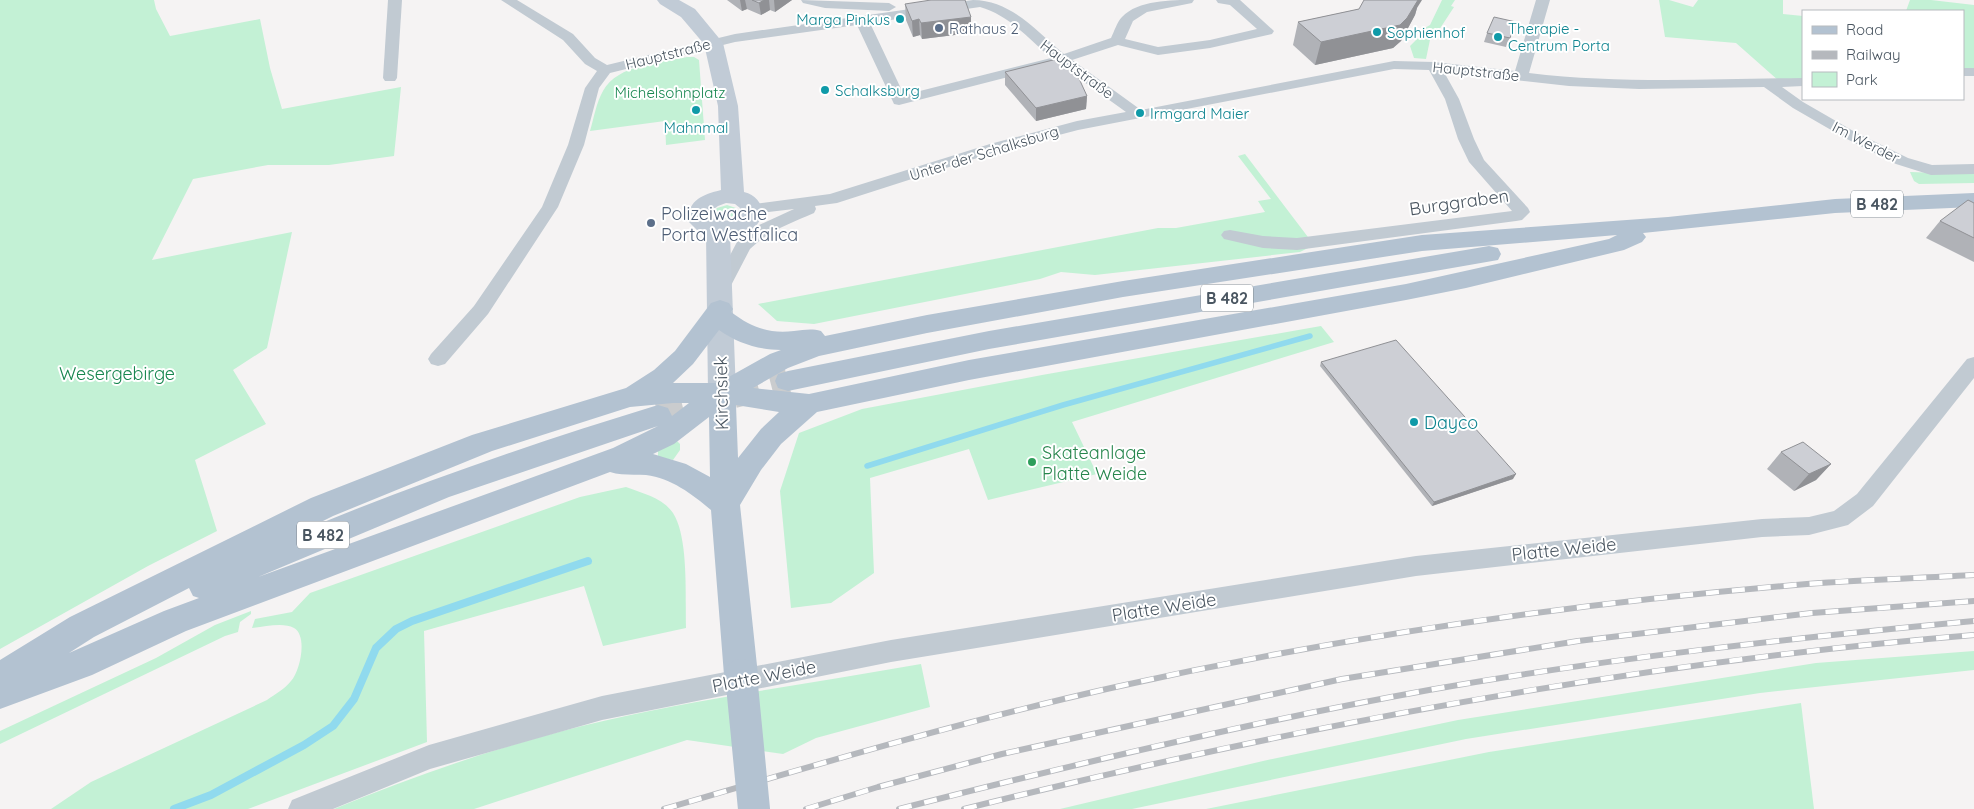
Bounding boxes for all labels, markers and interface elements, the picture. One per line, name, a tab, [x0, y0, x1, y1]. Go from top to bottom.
place label: Marga Pinkus	[796, 10, 890, 29]
legend	[1802, 10, 1964, 100]
marker: Marga Pinkus	[894, 13, 906, 25]
place label: Rathaus 2	[949, 19, 1019, 38]
place label: Therapie - Centrum Porta	[1508, 19, 1610, 55]
text: Road	[1846, 20, 1883, 39]
marker: Rathaus 2	[933, 22, 945, 34]
place label: Sophienhof	[1387, 23, 1466, 42]
marker: Sophienhof	[1371, 26, 1383, 38]
marker: Therapie - Centrum Porta	[1492, 31, 1504, 43]
street label: Hauptstraße	[623, 34, 713, 74]
street label: Hauptstraße	[1036, 35, 1118, 103]
text: Railway	[1846, 45, 1901, 64]
street label: Hauptstraße	[1432, 57, 1520, 85]
text: Park	[1846, 70, 1878, 89]
place label: Schalksburg	[835, 81, 920, 100]
park label: Michelsohnplatz	[614, 83, 726, 102]
marker: Schalksburg	[819, 84, 831, 96]
marker: Mahnmal	[690, 104, 702, 116]
place label: Irmgard Maier	[1150, 104, 1249, 123]
marker: Irmgard Maier	[1134, 107, 1146, 119]
street label: Im Werder	[1829, 117, 1903, 167]
place label: Mahnmal	[664, 118, 728, 137]
street label: Unter der Schalksburg	[907, 121, 1061, 185]
street label: Burggraben	[1408, 184, 1510, 220]
road number: B 482	[1851, 190, 1903, 218]
place label: Polizeiwache Porta Westfalica	[661, 202, 798, 246]
marker: Polizeiwache Porta Westfalica	[645, 217, 657, 229]
road number: B 482	[1201, 284, 1253, 312]
street label: Kirchsiek	[709, 356, 733, 430]
park label: Wesergebirge	[59, 362, 175, 385]
place label: Dayco	[1424, 411, 1478, 434]
marker: Dayco	[1408, 416, 1420, 428]
place label: Skateanlage Platte Weide	[1042, 441, 1147, 485]
marker: Skateanlage Platte Weide	[1026, 456, 1038, 468]
road number: B 482	[297, 522, 349, 548]
street label: Platte Weide	[1510, 532, 1618, 566]
street label: Platte Weide	[1110, 587, 1218, 627]
street label: Platte Weide	[710, 655, 818, 697]

